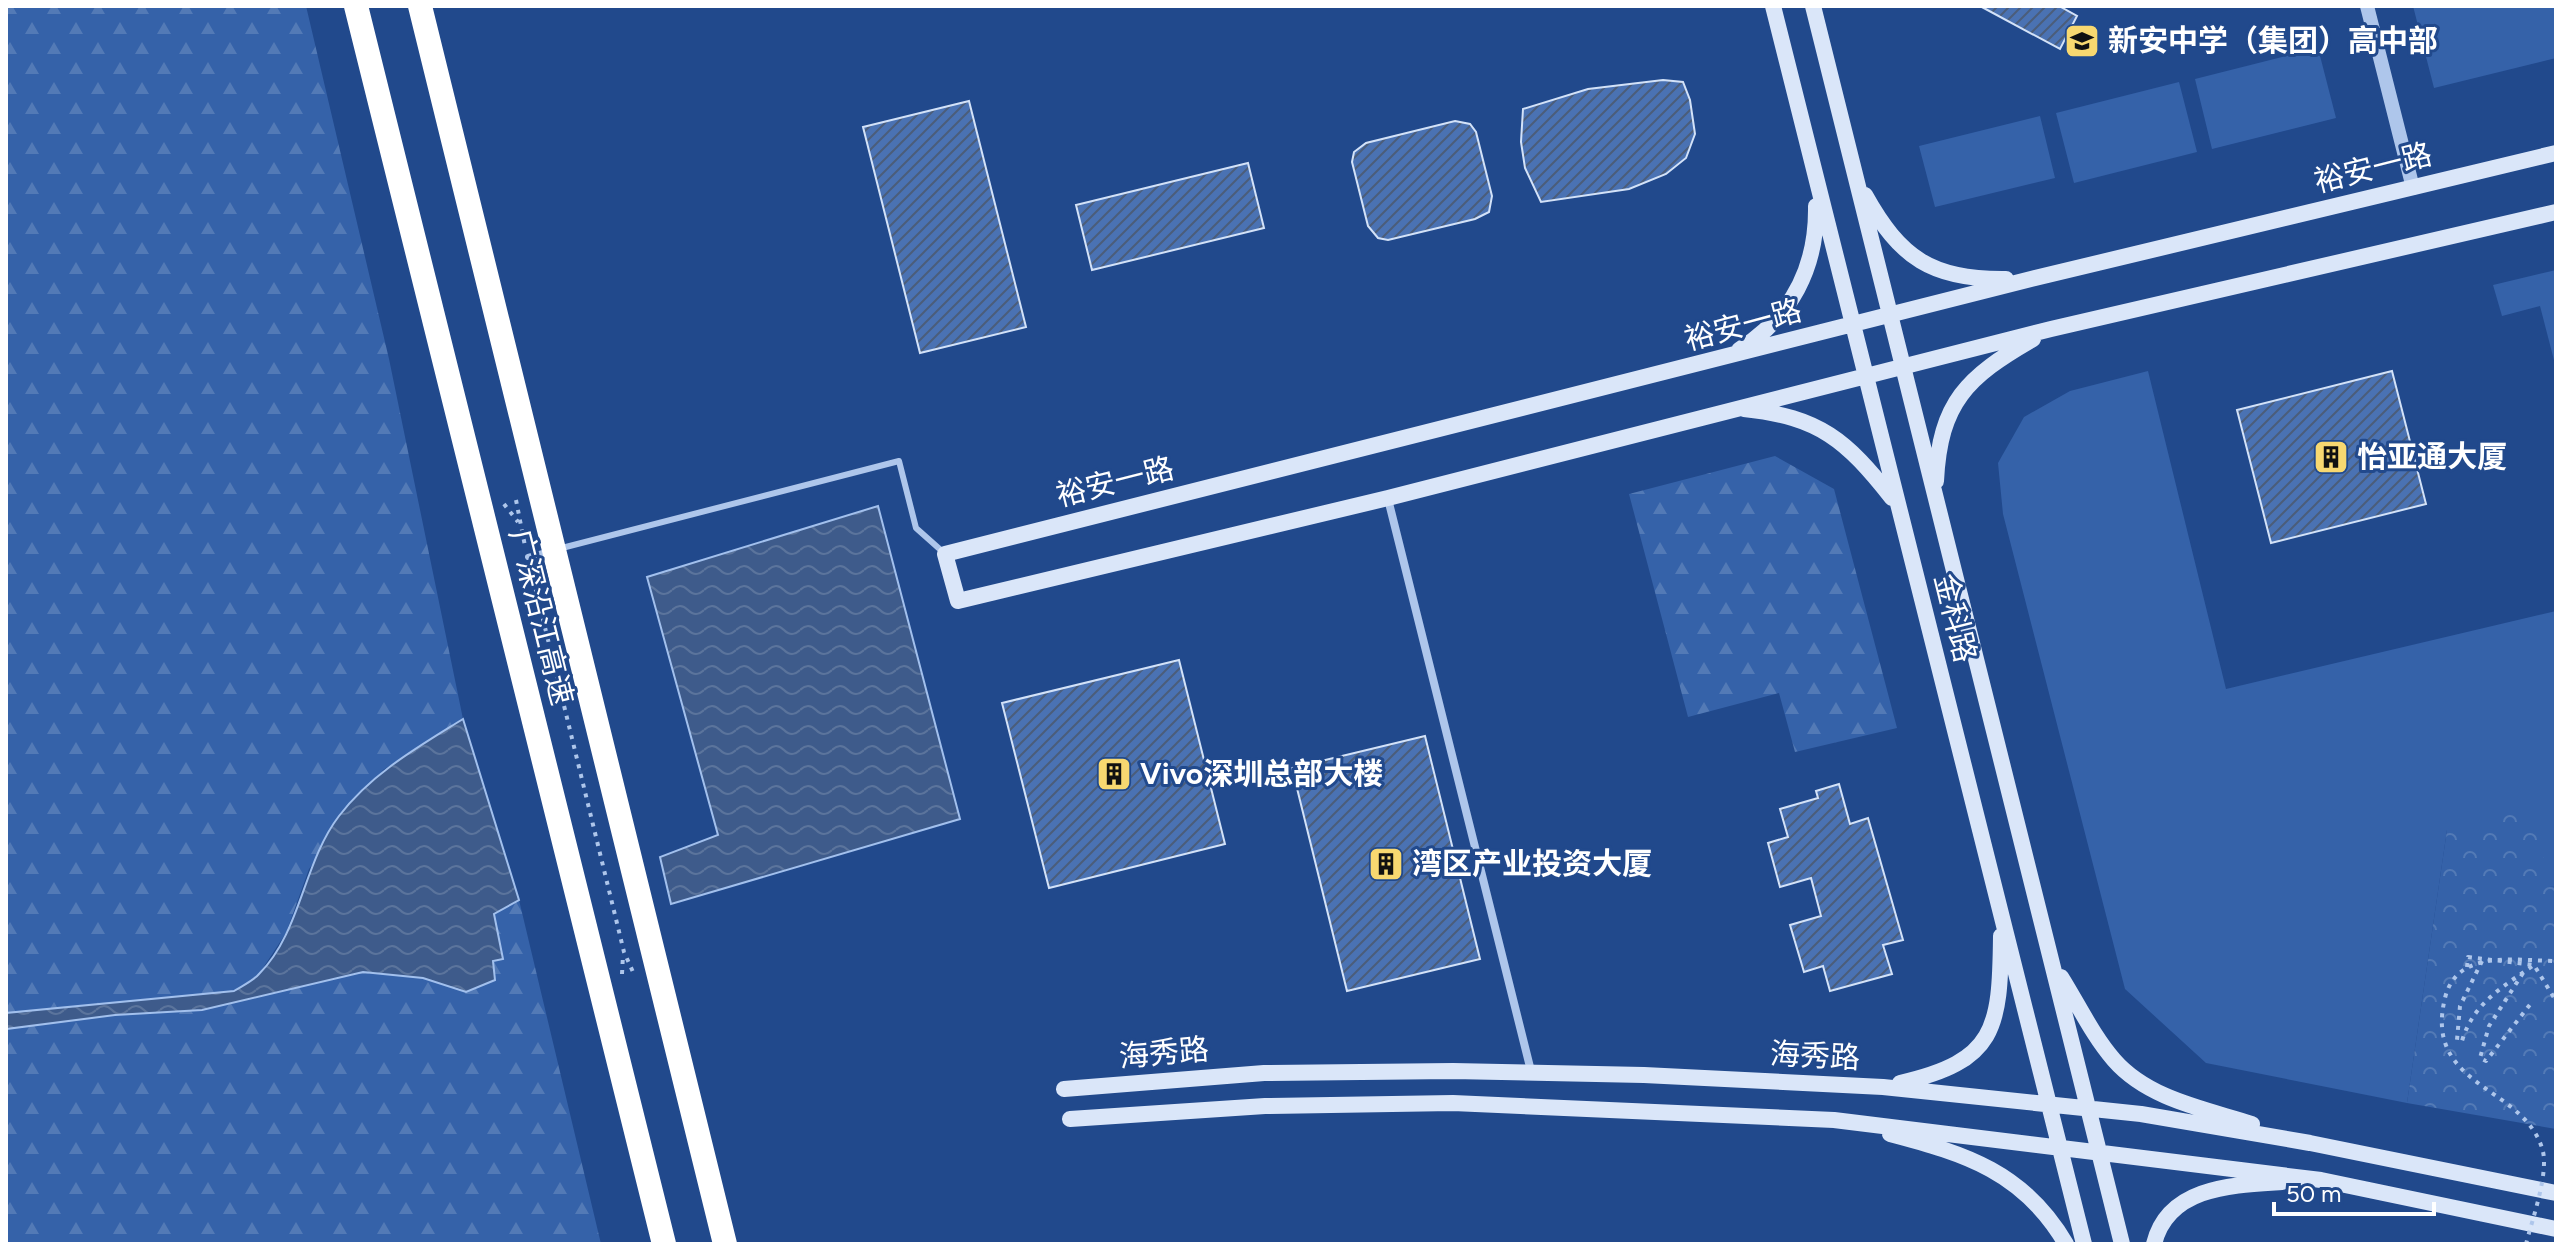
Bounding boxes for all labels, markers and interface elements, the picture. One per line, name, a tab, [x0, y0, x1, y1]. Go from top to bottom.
school or university icon: 新安中学（集团）高中部	[2063, 22, 2101, 60]
place label: 新安中学（集团）高中部	[2108, 22, 2438, 59]
street label: 裕安一路	[2310, 135, 2436, 200]
street label: 裕安一路	[1680, 291, 1806, 358]
building icon: 怡亚通大厦	[2312, 438, 2350, 476]
place label: 怡亚通大厦	[2357, 438, 2507, 475]
street label: 裕安一路	[1052, 449, 1178, 514]
street label: 广深沿江高速	[502, 525, 581, 709]
street label: 金科路	[1927, 570, 1984, 666]
building icon: Vivo深圳总部大楼	[1095, 755, 1133, 793]
place label: Vivo深圳总部大楼	[1140, 755, 1383, 792]
building icon: 湾区产业投资大厦	[1367, 845, 1405, 883]
place label: 湾区产业投资大厦	[1412, 845, 1652, 882]
street label: 海秀路	[1118, 1030, 1210, 1075]
street label: 海秀路	[1769, 1035, 1861, 1076]
scale bar	[2274, 1166, 2434, 1216]
text: 50 m	[2286, 1179, 2342, 1208]

